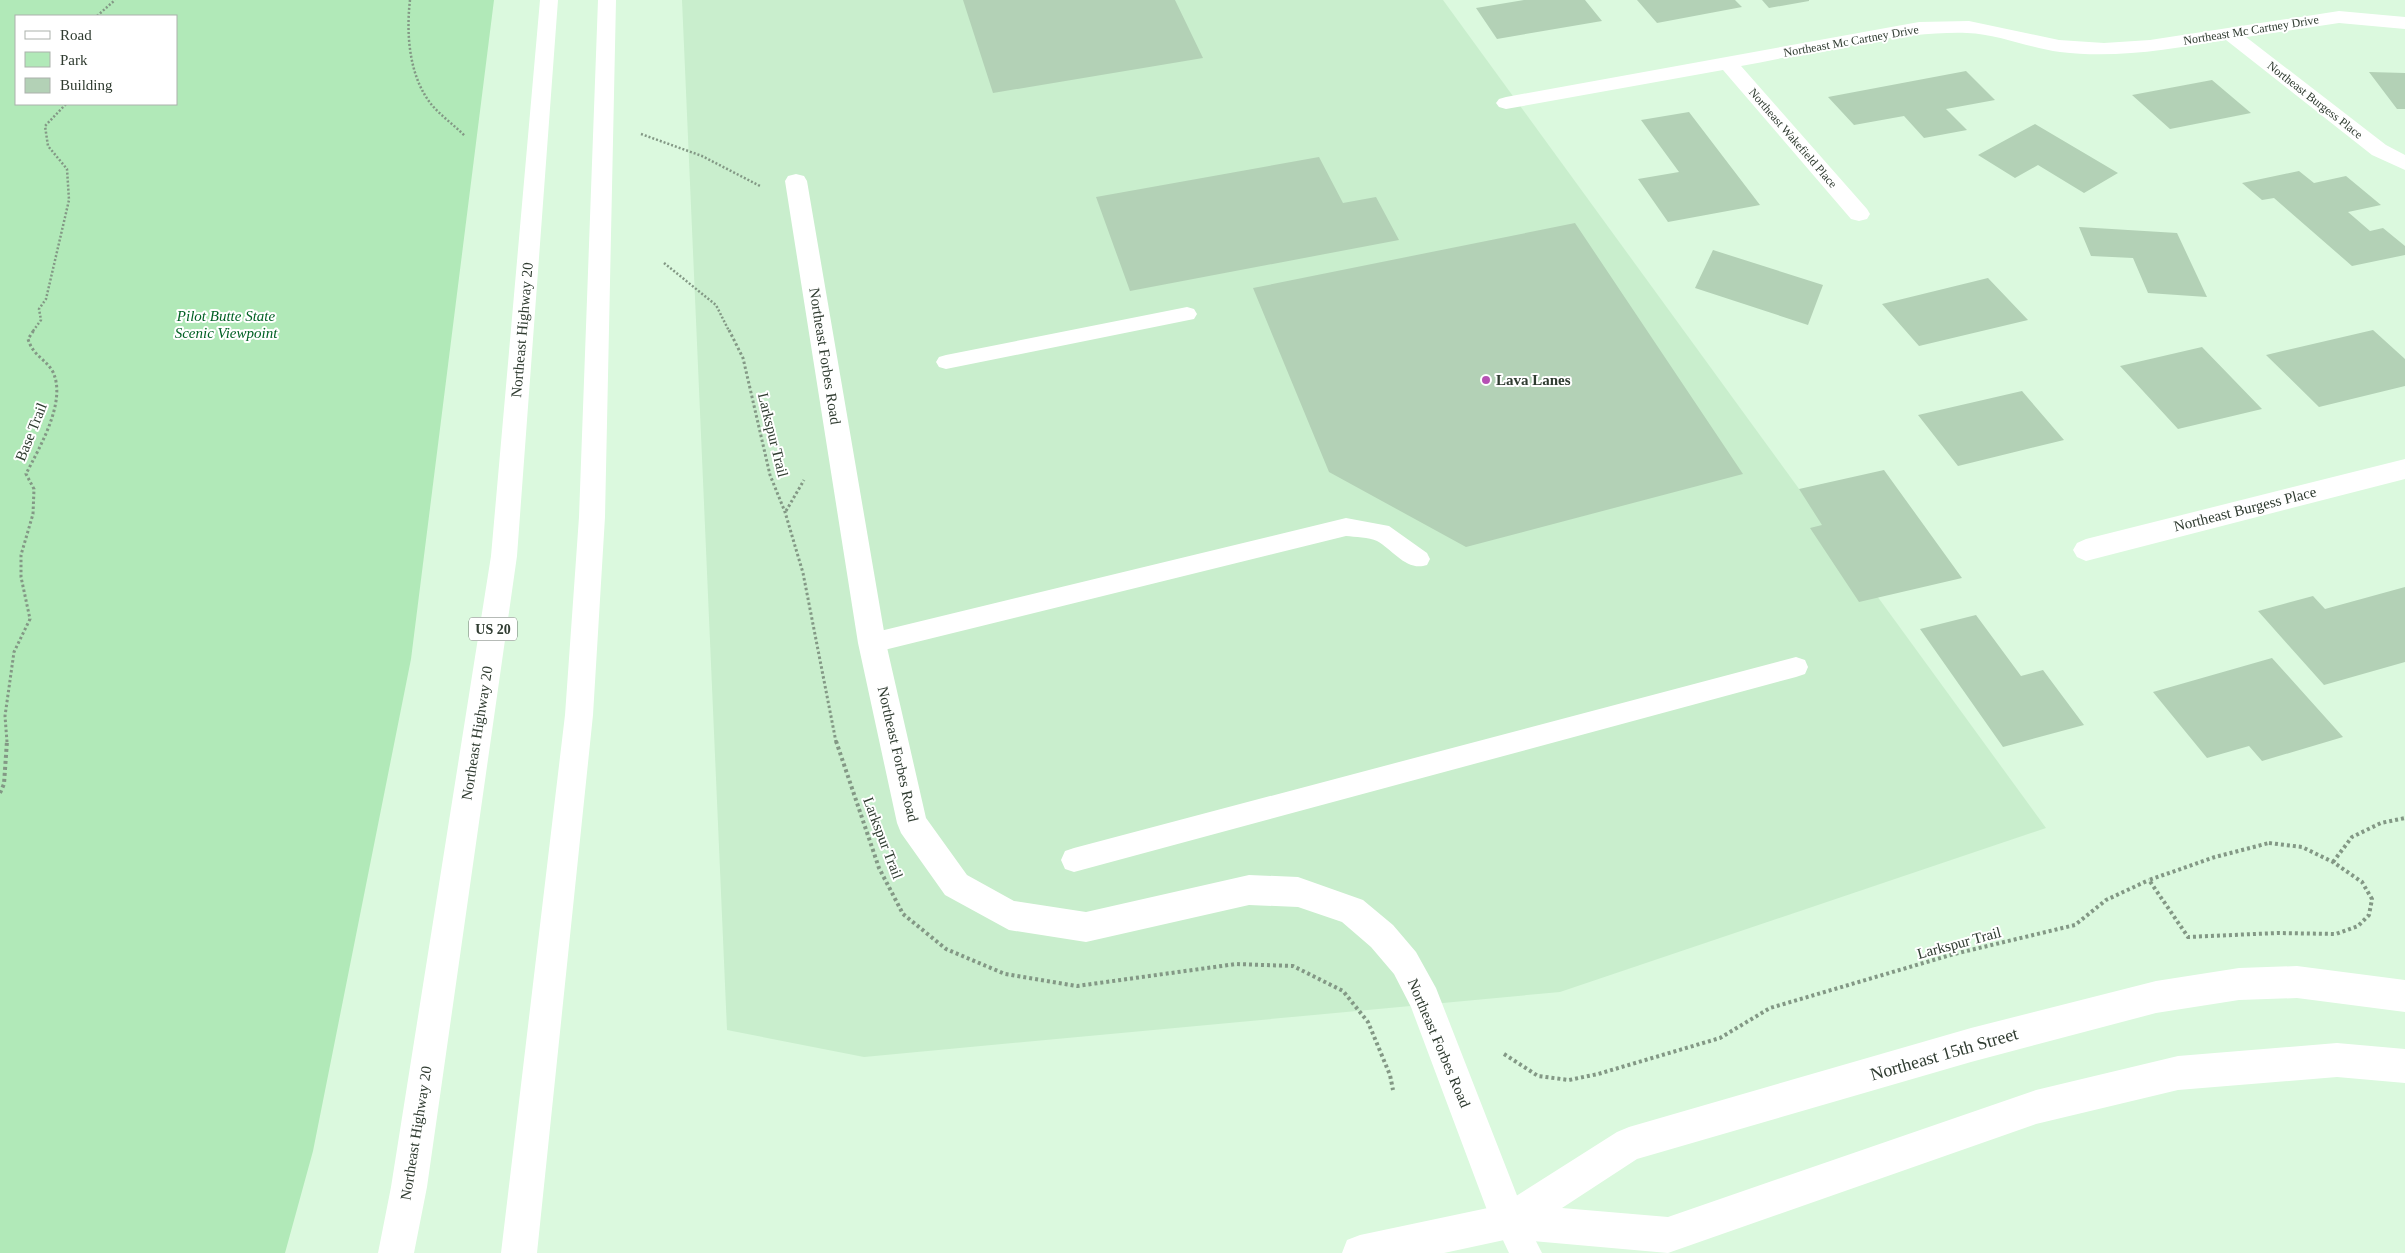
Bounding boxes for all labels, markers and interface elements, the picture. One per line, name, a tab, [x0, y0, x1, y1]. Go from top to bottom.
street label: Northeast Mc Cartney Drive	[2182, 12, 2320, 48]
legend	[15, 15, 178, 105]
street label: Northeast Mc Cartney Drive	[1782, 22, 1920, 60]
text: Road	[60, 27, 92, 43]
text: Park	[60, 52, 88, 68]
street label: Northeast Burgess Place	[2265, 58, 2365, 142]
text: Building	[60, 77, 113, 93]
street label: Northeast Wakefield Place	[1746, 85, 1840, 191]
street label: Northeast Highway 20	[508, 262, 536, 398]
street label: Northeast Forbes Road	[806, 286, 844, 426]
park label: Pilot Butte State Scenic Viewpoint	[175, 308, 278, 341]
place label: Lava Lanes	[1496, 372, 1571, 388]
marker: Lava Lanes	[1480, 374, 1492, 386]
street label: Larkspur Trail	[755, 391, 791, 479]
street label: Base Trail	[12, 401, 50, 463]
street label: Northeast Burgess Place	[2172, 483, 2318, 534]
road number: US 20	[469, 618, 517, 640]
street label: Northeast Highway 20	[458, 665, 496, 801]
street label: Northeast Forbes Road	[875, 685, 921, 824]
street label: Larkspur Trail	[860, 795, 906, 881]
street label: Larkspur Trail	[1915, 924, 2003, 962]
street label: Northeast Forbes Road	[1405, 976, 1474, 1110]
street label: Northeast 15th Street	[1868, 1023, 2020, 1085]
street label: Northeast Highway 20	[397, 1065, 435, 1201]

